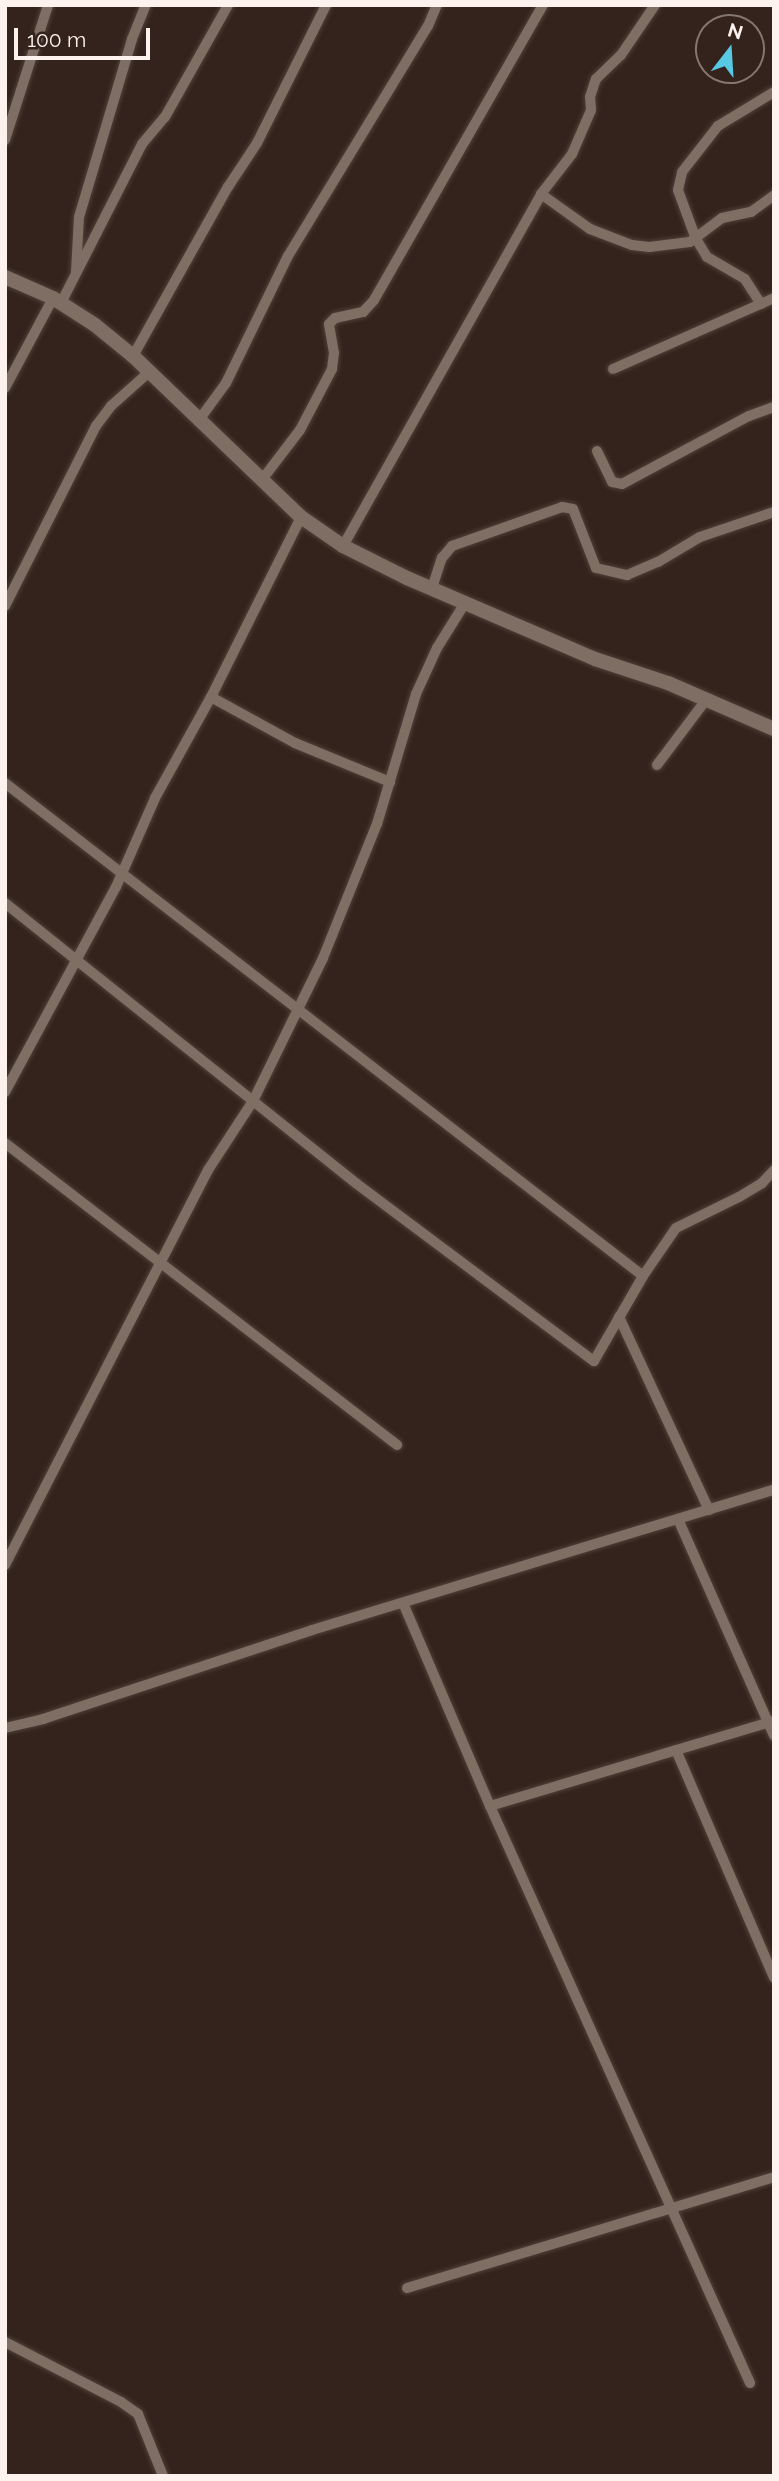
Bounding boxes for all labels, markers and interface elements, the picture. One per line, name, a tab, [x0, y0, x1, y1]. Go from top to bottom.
scale bar	[18, 14, 154, 58]
north arrow	[695, 14, 765, 84]
text: N	[725, 18, 746, 43]
text: 100 m	[27, 27, 86, 52]

